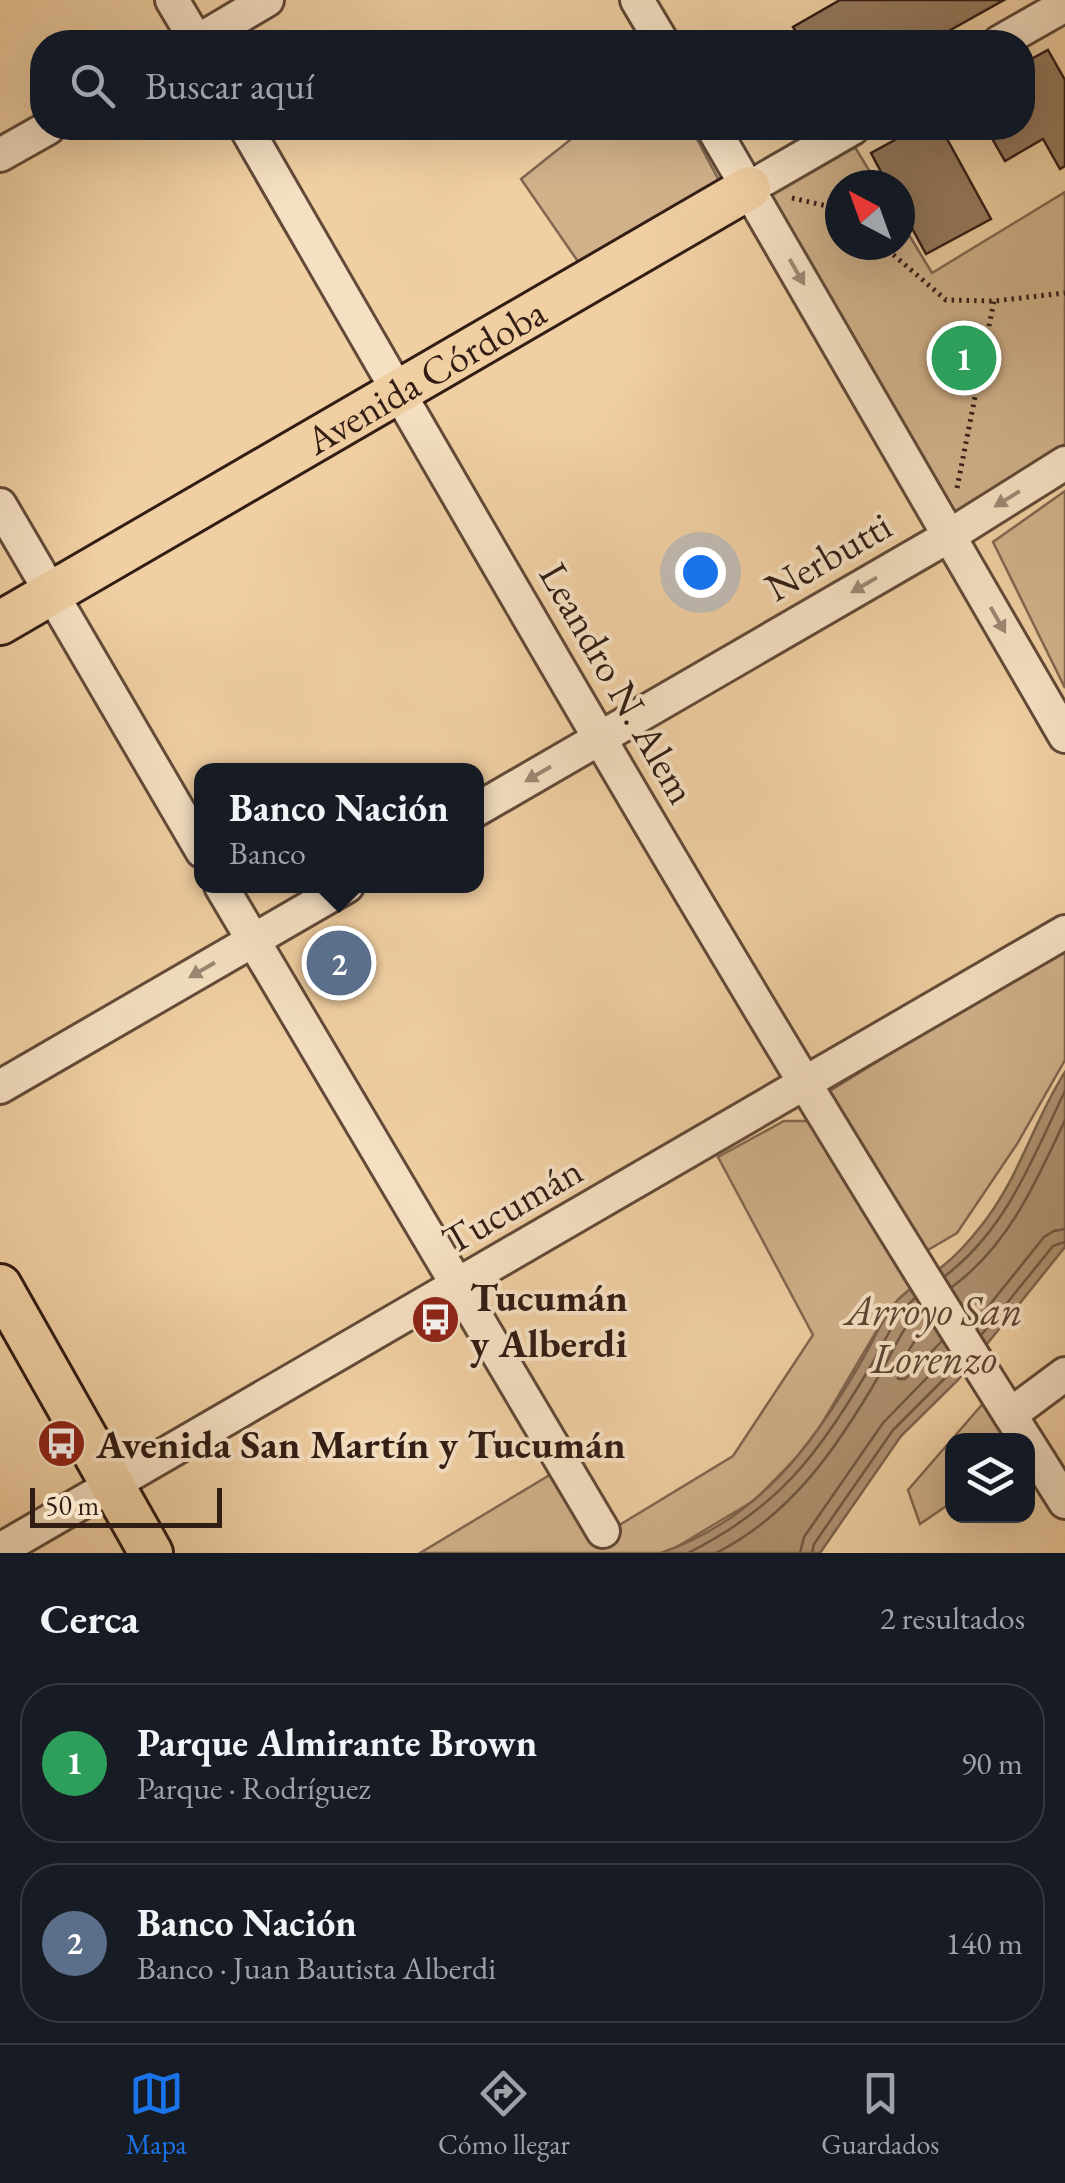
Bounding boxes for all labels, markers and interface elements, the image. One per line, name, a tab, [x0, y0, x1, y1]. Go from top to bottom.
search box	[30, 30, 1035, 140]
icon: search	[65, 58, 120, 113]
text: Buscar aquí	[145, 61, 314, 110]
north arrow	[825, 170, 915, 260]
one-way arrow	[788, 258, 805, 287]
street label: Avenida Córdoba	[295, 286, 555, 467]
pin: 1	[932, 320, 996, 396]
one-way arrow	[993, 490, 1021, 507]
street label: Nerbutti	[756, 499, 901, 613]
your location	[675, 547, 726, 598]
street label: Leandro N. Alem	[528, 553, 708, 813]
one-way arrow	[850, 576, 879, 593]
one-way arrow	[989, 606, 1006, 634]
popup	[194, 763, 484, 893]
one-way arrow	[524, 765, 553, 782]
text: Banco Nación	[229, 783, 449, 832]
text: Banco	[229, 832, 306, 874]
pin: 2	[306, 926, 372, 1000]
one-way arrow	[188, 960, 216, 978]
street label: Tucumán	[433, 1144, 591, 1266]
place label: Tucumán y Alberdi	[470, 1271, 628, 1369]
water label: Arroyo San Lorenzo	[842, 1283, 1023, 1386]
bus stop icon: Tucumán y Alberdi	[409, 1294, 461, 1346]
bus stop icon: Avenida San Martín y Tucumán	[35, 1418, 87, 1470]
place label: Avenida San Martín y Tucumán	[95, 1418, 626, 1470]
map controls	[945, 1433, 1035, 1523]
button: layers	[945, 1433, 1035, 1523]
scale bar	[30, 1483, 222, 1528]
text: 50 m	[45, 1487, 99, 1523]
text: Cerca	[40, 1591, 139, 1646]
text: 2 resultados	[880, 1597, 1025, 1639]
text: Parque Almirante Brown	[137, 1718, 537, 1767]
text: 1	[66, 1742, 83, 1784]
text: 90 m	[961, 1742, 1023, 1784]
text: Parque · Rodríguez	[137, 1767, 370, 1809]
text: Banco Nación	[137, 1898, 357, 1947]
text: 2	[66, 1922, 83, 1964]
text: 140 m	[946, 1922, 1023, 1964]
text: Banco · Juan Bautista Alberdi	[137, 1947, 496, 1989]
tab: Mapa	[126, 2066, 187, 2162]
tab: Cómo llegar	[438, 2066, 570, 2162]
tab: Guardados	[821, 2066, 939, 2162]

